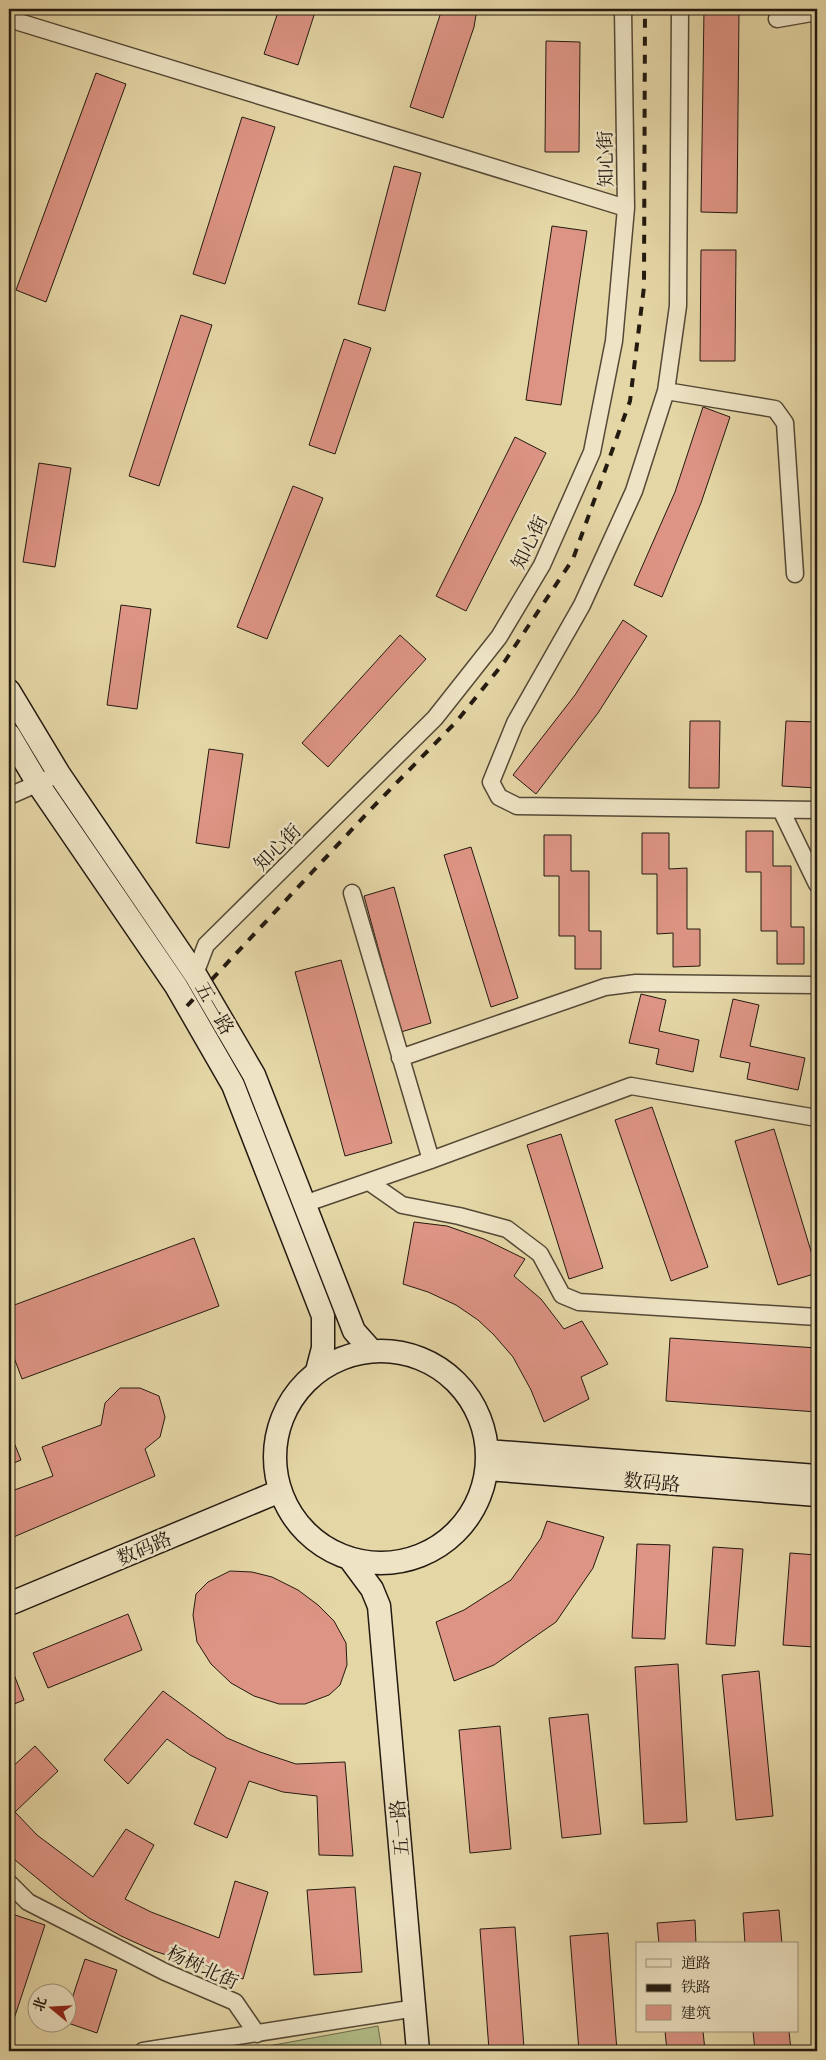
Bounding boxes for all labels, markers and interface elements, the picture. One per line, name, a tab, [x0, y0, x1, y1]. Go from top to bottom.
street label: 知心街	[595, 130, 618, 188]
street label: 知心街	[508, 512, 553, 573]
street label: 知心街	[250, 820, 306, 876]
street label: 五一路	[189, 978, 238, 1039]
street label: 数码路	[622, 1470, 681, 1497]
street label: 数码路	[114, 1528, 175, 1571]
street label: 五一路	[387, 1798, 414, 1857]
street label: 杨树北街	[163, 1942, 242, 1995]
legend	[636, 1942, 798, 2032]
text: 道路	[681, 1954, 711, 1973]
text: 铁路	[681, 1978, 711, 1997]
north arrow	[28, 1982, 78, 2032]
text: 北	[30, 1995, 51, 2014]
text: 建筑	[681, 2004, 711, 2023]

